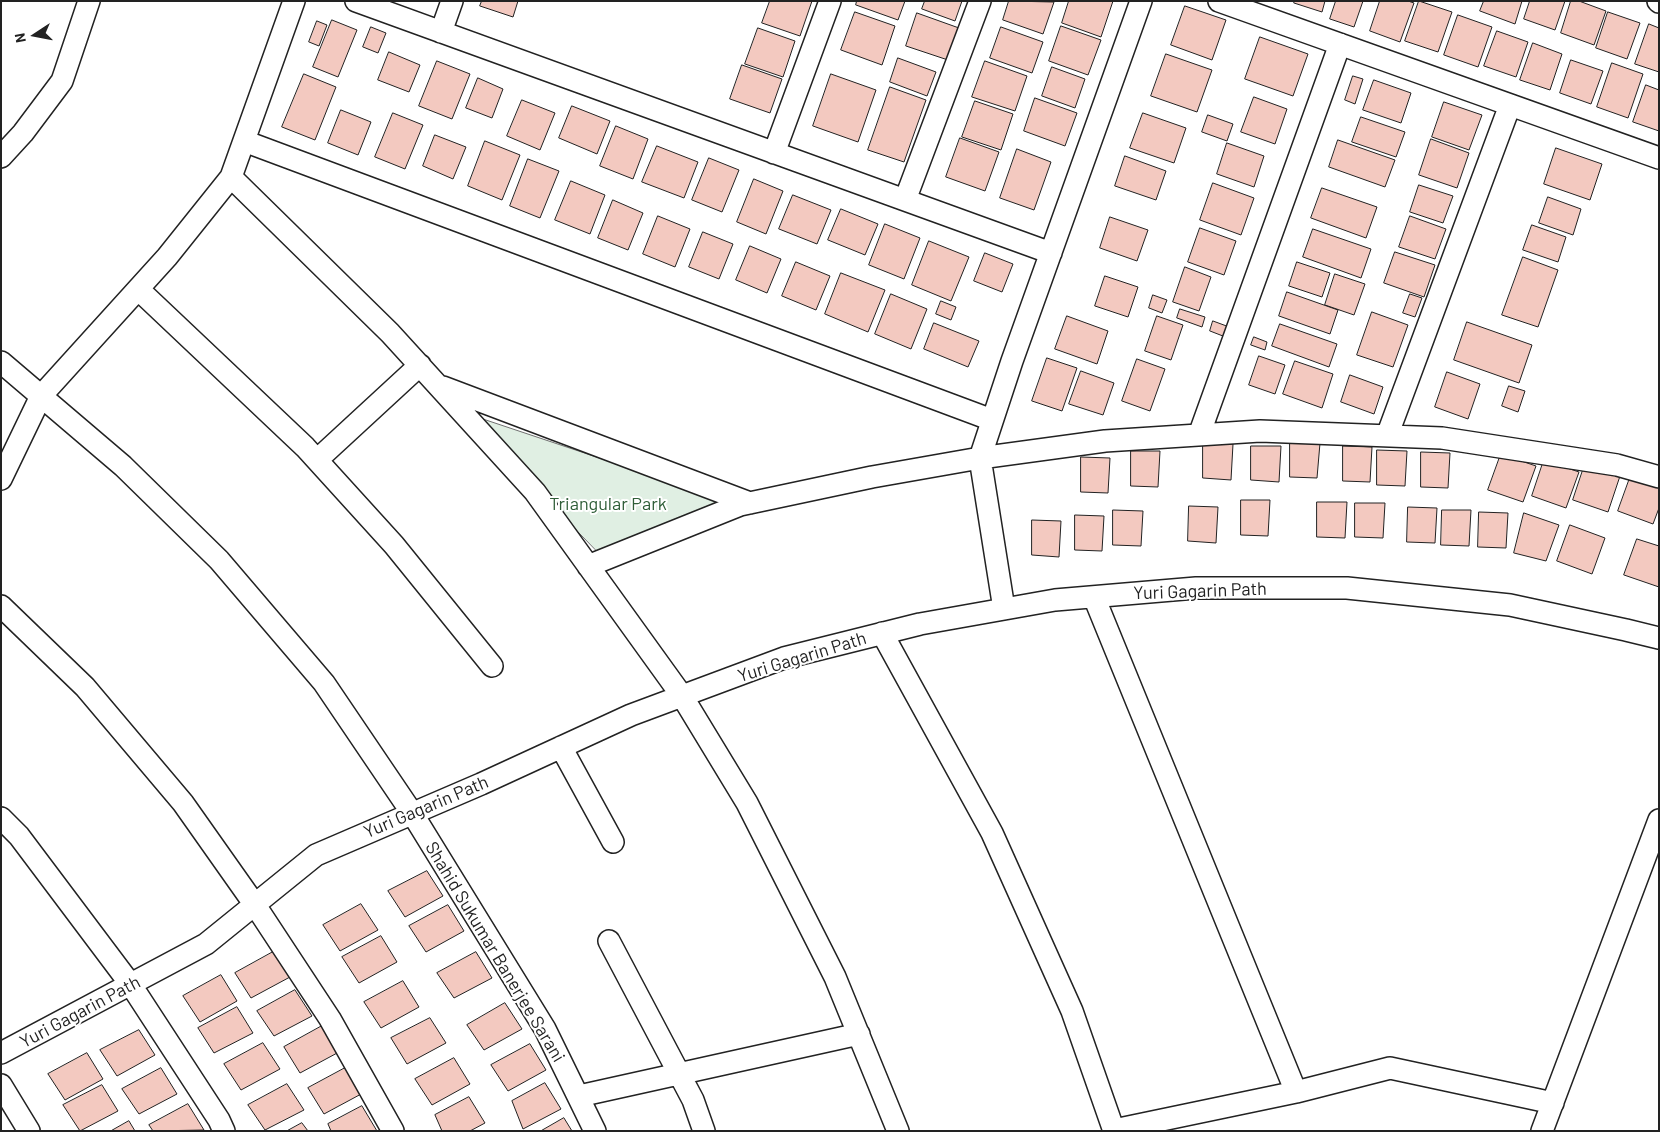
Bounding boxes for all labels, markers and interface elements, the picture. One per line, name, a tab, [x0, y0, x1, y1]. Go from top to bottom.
north arrow	[10, 10, 60, 60]
text: N	[11, 32, 29, 44]
park label: Triangular Park	[549, 493, 667, 515]
street label: Yuri Gagarin Path	[1133, 578, 1267, 604]
street label: Yuri Gagarin Path	[735, 627, 869, 687]
street label: Yuri Gagarin Path	[360, 771, 492, 843]
street label: Shahid Sukumar Banerjee Sarani	[421, 838, 569, 1066]
street label: Yuri Gagarin Path	[16, 971, 144, 1053]

